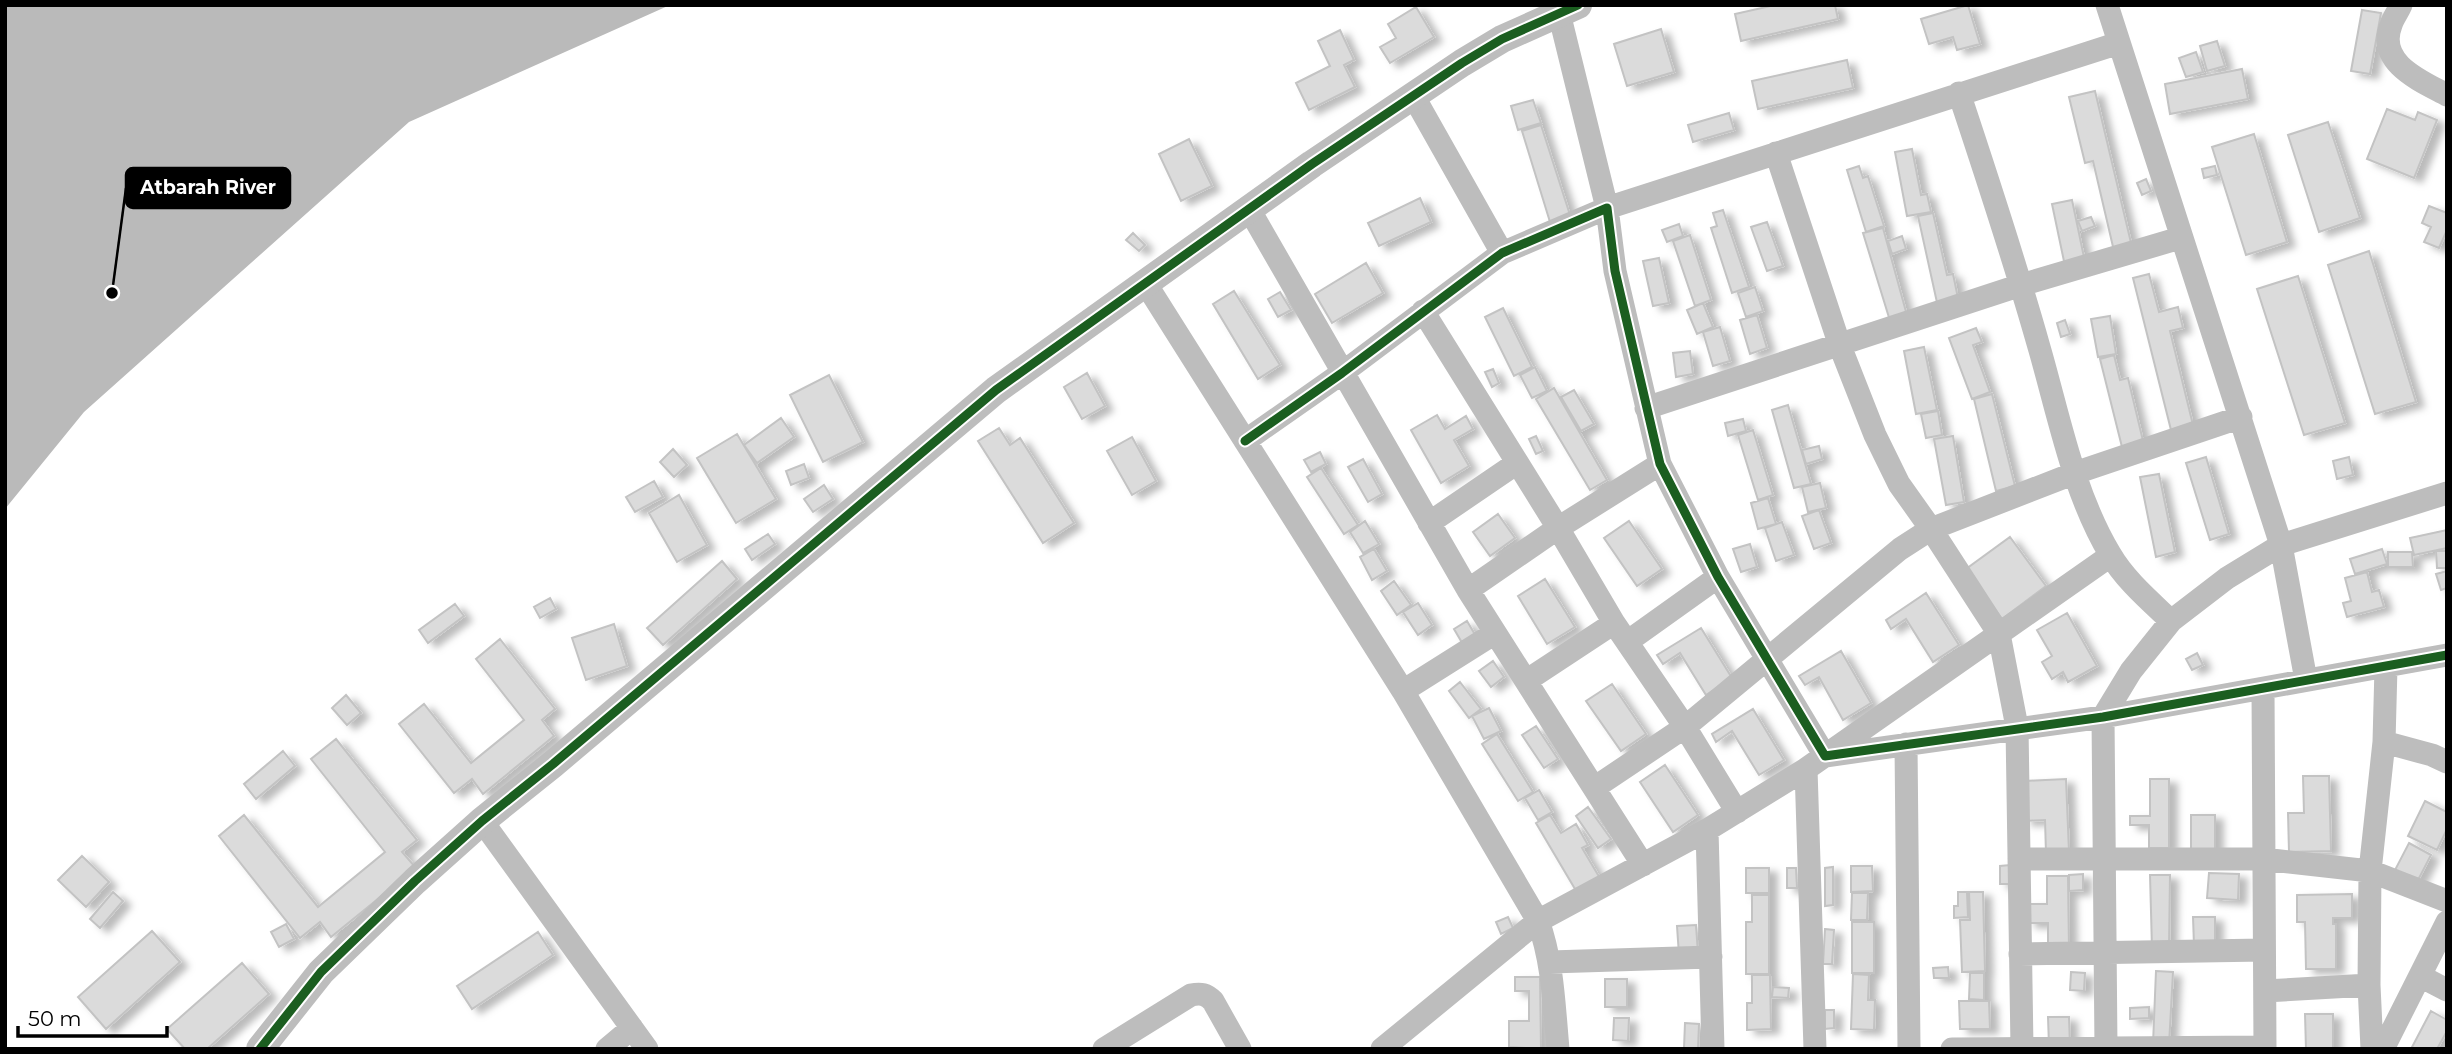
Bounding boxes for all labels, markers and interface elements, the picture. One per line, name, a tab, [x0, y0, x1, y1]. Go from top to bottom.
callout: Atbarah River	[126, 168, 290, 208]
text: Atbarah River	[139, 176, 276, 199]
scale bar	[18, 995, 166, 1038]
text: 50 m	[28, 1006, 82, 1031]

